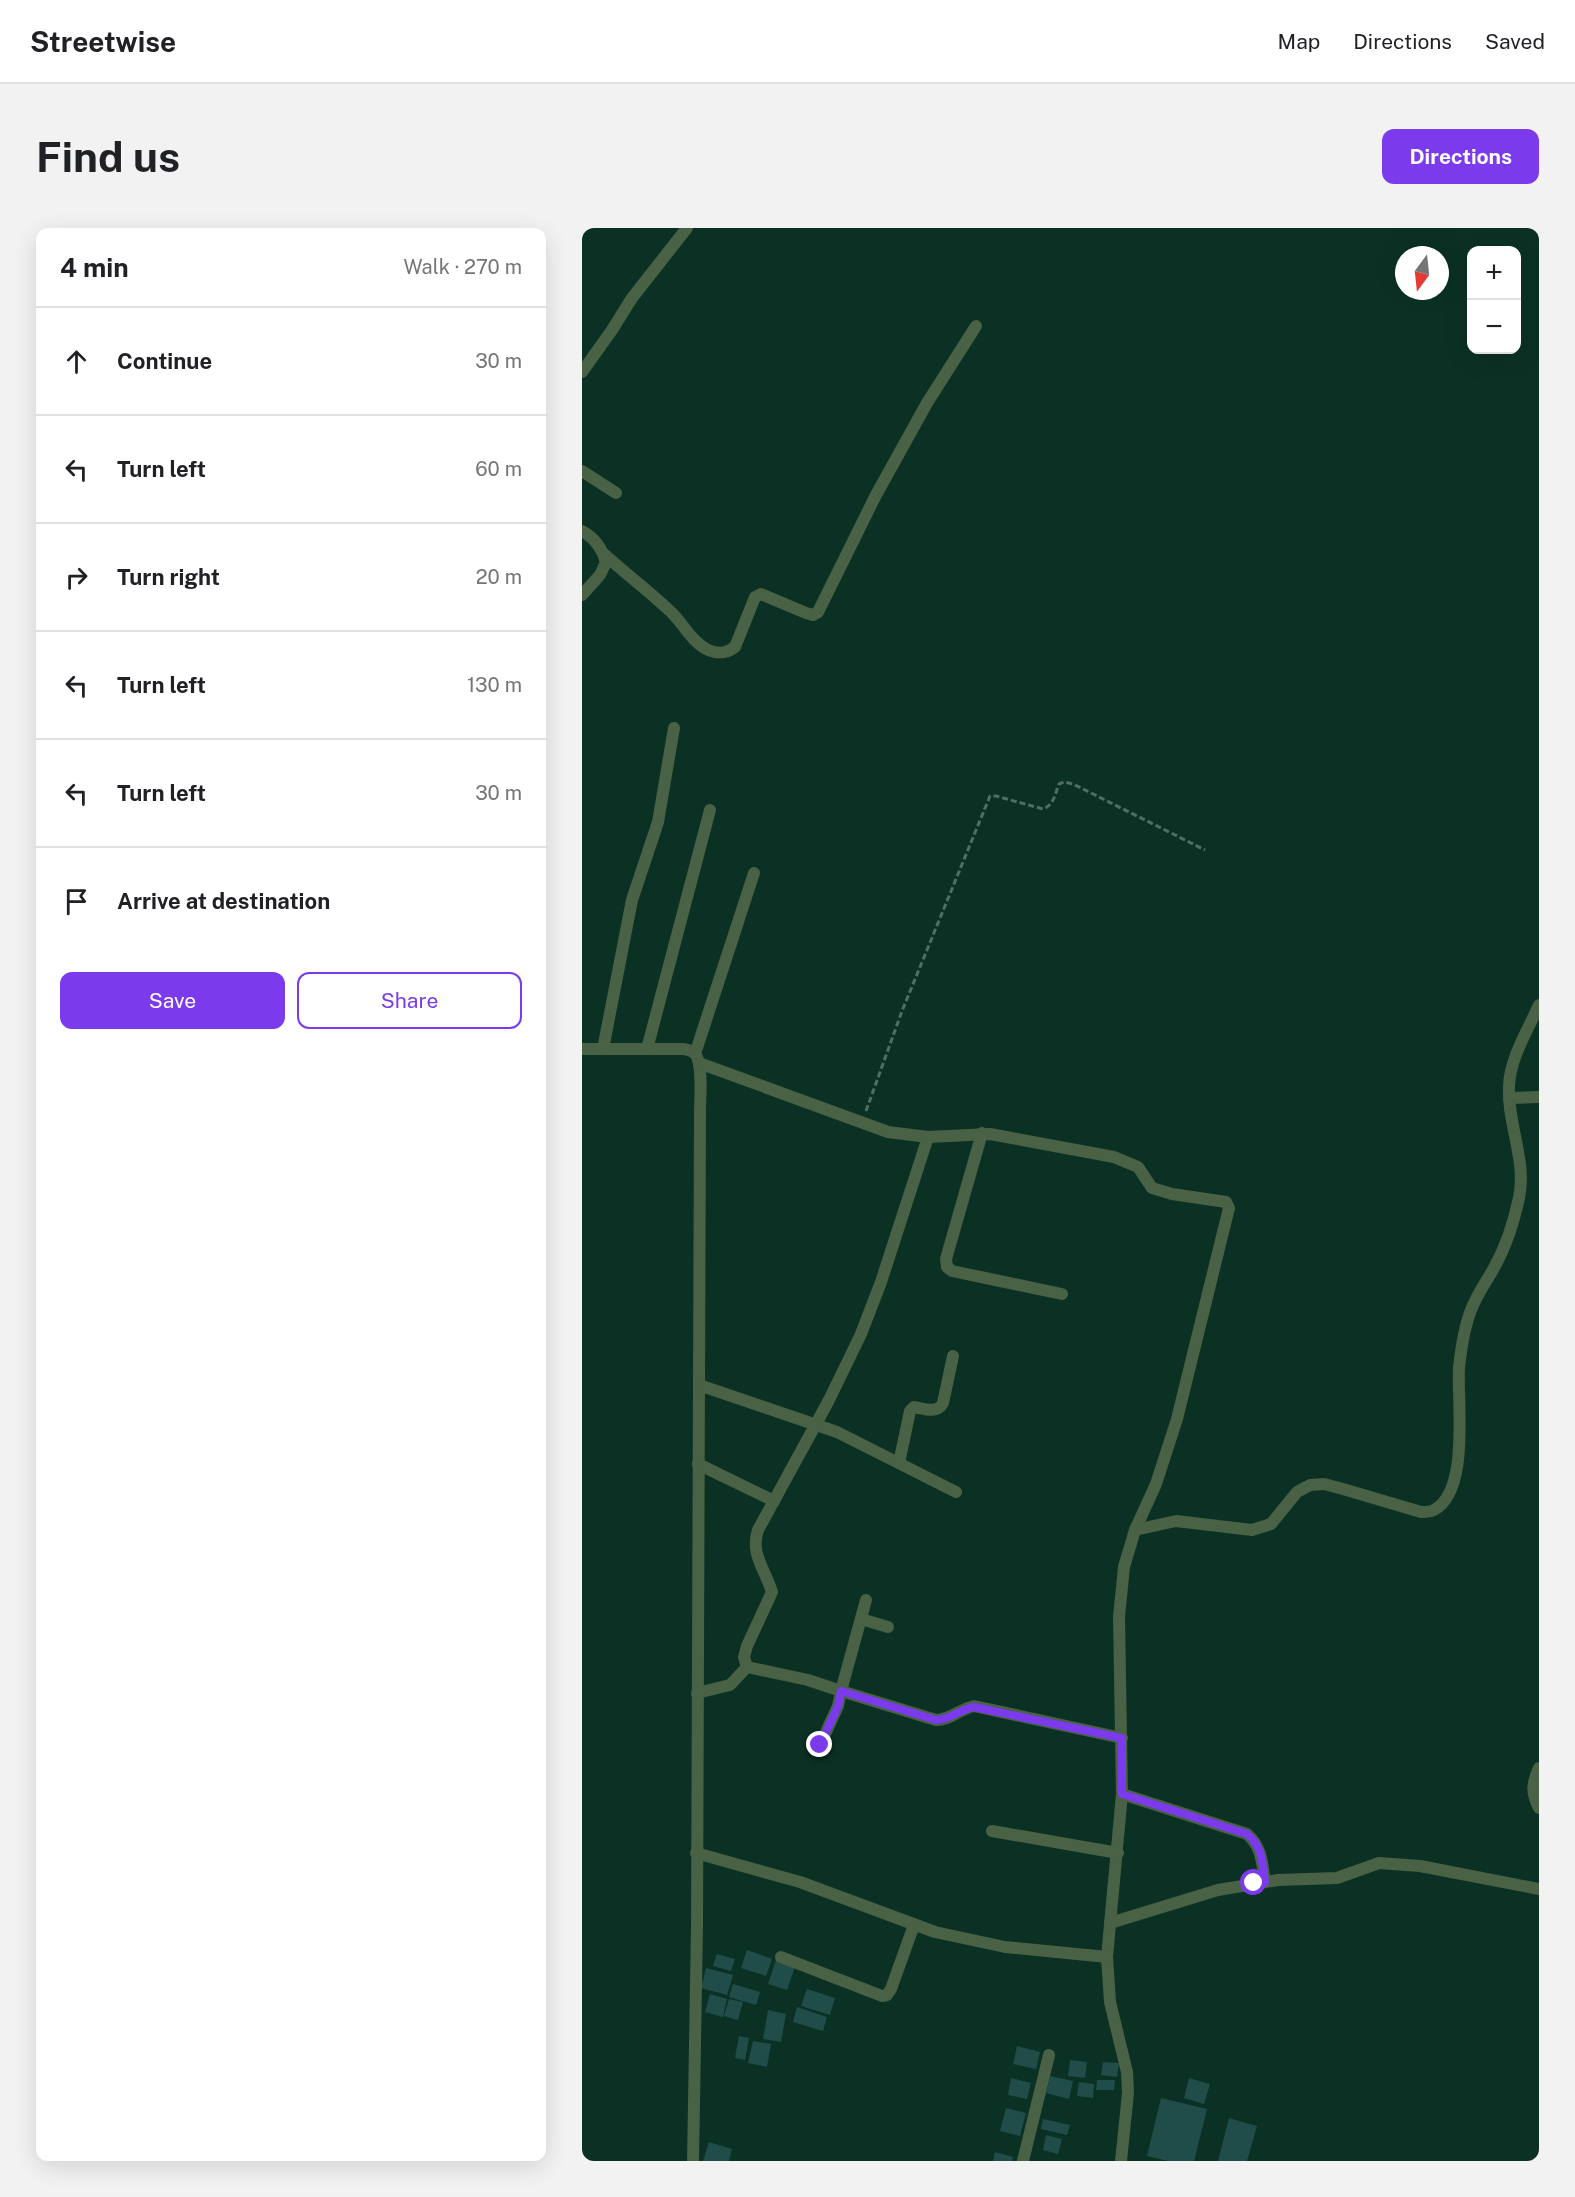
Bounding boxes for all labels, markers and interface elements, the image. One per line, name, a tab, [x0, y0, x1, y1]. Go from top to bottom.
text: Streetwise	[30, 25, 176, 58]
text: Map	[1278, 29, 1320, 54]
text: Directions	[1353, 29, 1452, 54]
text: Saved	[1485, 29, 1545, 54]
button: Directions	[1382, 129, 1539, 184]
text: Find us	[36, 132, 180, 181]
north arrow	[1395, 246, 1449, 300]
map controls	[1467, 246, 1521, 354]
button: +	[1467, 246, 1521, 300]
text: 4 min	[60, 252, 129, 283]
text: Walk · 270 m	[403, 255, 522, 279]
button: −	[1467, 300, 1521, 354]
icon: ahead	[60, 345, 93, 378]
text: Continue	[117, 348, 212, 374]
text: 30 m	[475, 349, 522, 373]
icon: left	[60, 453, 93, 486]
text: Turn left	[117, 456, 206, 482]
text: 60 m	[475, 457, 522, 481]
icon: right	[60, 561, 93, 594]
text: Turn right	[117, 564, 220, 590]
text: 20 m	[476, 565, 522, 589]
icon: left	[60, 669, 93, 702]
text: Turn left	[117, 672, 206, 698]
text: 130 m	[467, 673, 522, 697]
icon: left	[60, 777, 93, 810]
text: Turn left	[117, 780, 206, 806]
text: 30 m	[475, 781, 522, 805]
icon: arrive	[60, 885, 93, 918]
text: Arrive at destination	[117, 888, 330, 914]
button: Save	[60, 972, 285, 1029]
button: Share	[297, 972, 522, 1029]
route end	[806, 1731, 832, 1757]
route start	[1240, 1869, 1266, 1895]

